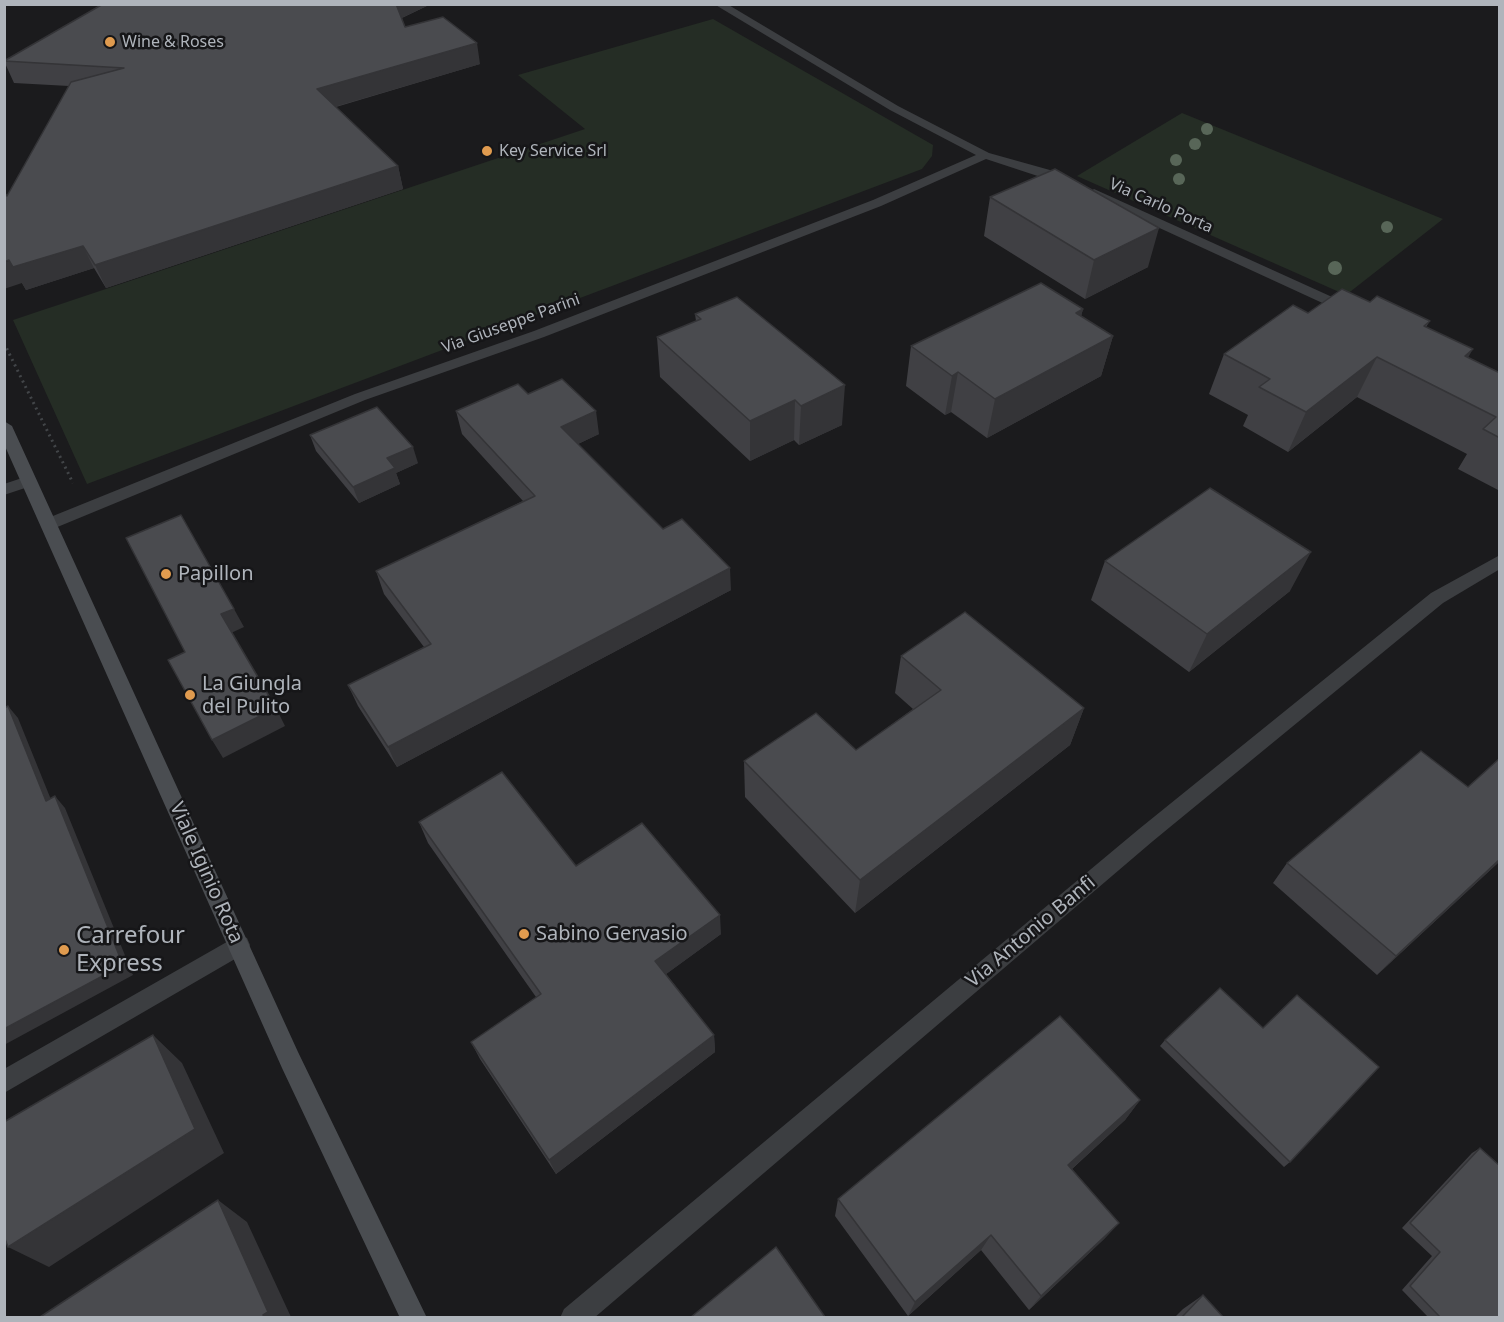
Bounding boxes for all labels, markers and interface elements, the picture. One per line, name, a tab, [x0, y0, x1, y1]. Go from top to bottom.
place label: Wine & Roses	[122, 32, 224, 52]
marker: Wine & Roses	[103, 35, 117, 49]
place label: Key Service Srl	[499, 141, 607, 161]
marker: Key Service Srl	[480, 144, 494, 158]
street label: Via Carlo Porta	[1106, 175, 1216, 237]
street label: Via Giuseppe Parini	[439, 290, 583, 358]
place label: Papillon	[178, 562, 254, 586]
marker: Papillon	[159, 567, 173, 581]
place label: La Giungla del Pulito	[202, 672, 302, 719]
marker: La Giungla del Pulito	[183, 688, 197, 702]
street label: Viale Iginio Rota	[164, 799, 248, 947]
street label: Via Antonio Banfi	[961, 871, 1101, 993]
place label: Carrefour Express	[76, 922, 185, 978]
place label: Sabino Gervasio	[536, 922, 688, 946]
marker: Sabino Gervasio	[517, 927, 531, 941]
marker: Carrefour Express	[57, 943, 71, 957]

